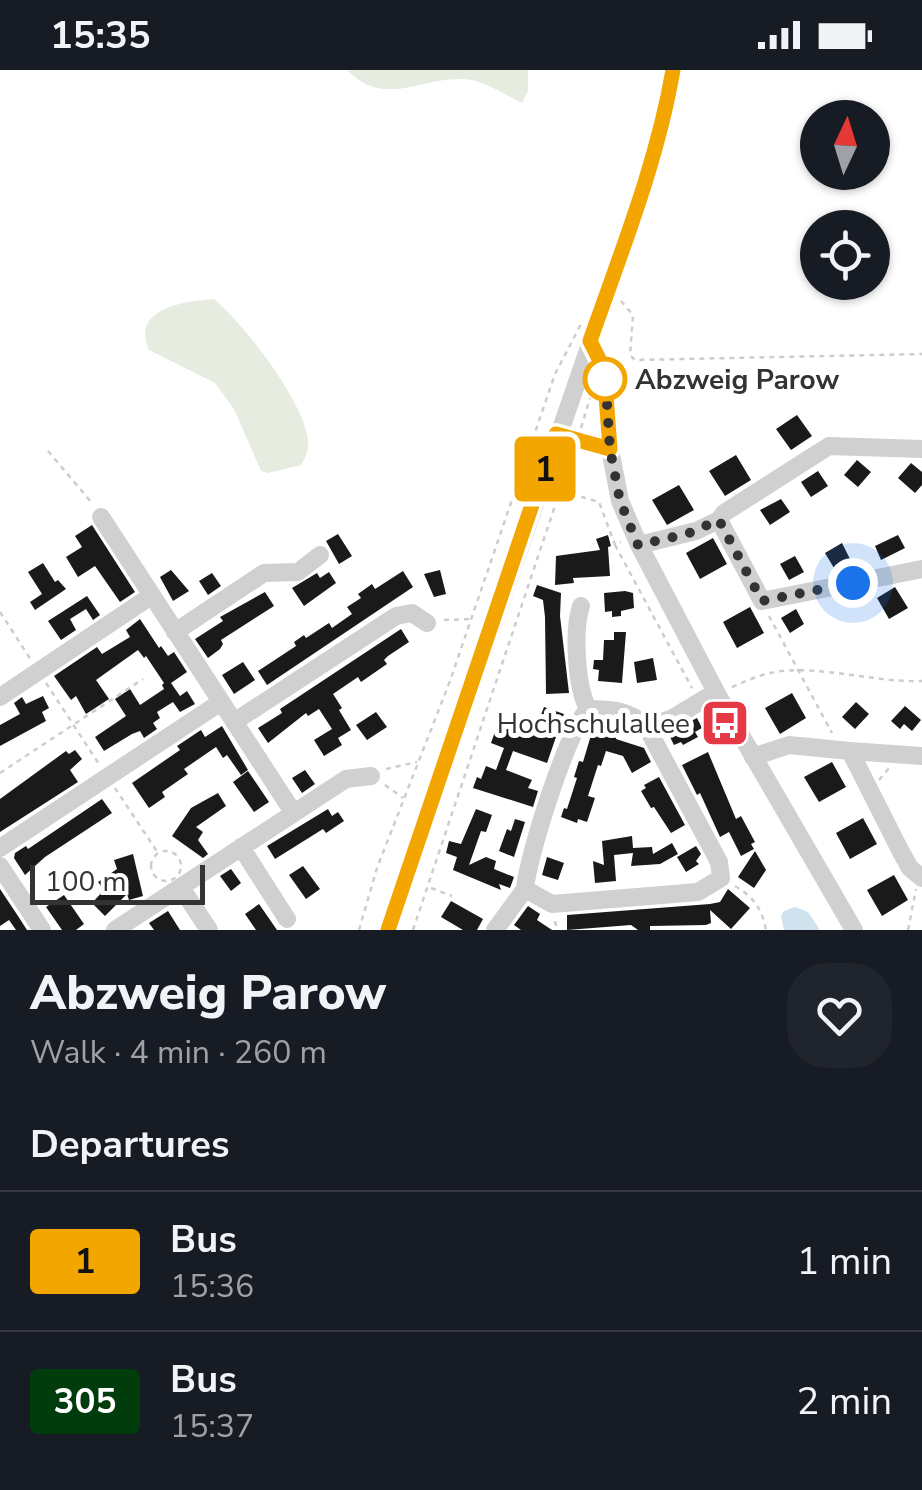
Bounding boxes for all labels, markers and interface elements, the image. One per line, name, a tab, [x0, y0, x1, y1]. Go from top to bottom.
text: 15:35	[50, 10, 151, 61]
north arrow	[800, 100, 890, 190]
map controls	[800, 100, 890, 300]
button: locate	[800, 210, 890, 300]
marker: Abzweig Parow	[584, 358, 626, 400]
place label: Abzweig Parow	[635, 361, 839, 399]
line badge: 1	[512, 436, 578, 502]
text: 1	[534, 446, 556, 493]
your location	[828, 558, 878, 608]
bus stop icon: Hochschulallee	[699, 697, 751, 749]
place label: Hochschulallee	[497, 705, 690, 743]
scale bar	[30, 860, 205, 904]
text: 100 m	[45, 863, 127, 901]
text: Abzweig Parow	[30, 960, 386, 1026]
button: heart	[787, 963, 892, 1068]
text: Walk · 4 min · 260 m	[30, 1031, 327, 1074]
text: Departures	[30, 1119, 229, 1170]
text: Bus	[170, 1214, 237, 1265]
text: 1 min	[797, 1236, 892, 1287]
text: 1	[74, 1238, 96, 1285]
text: 15:36	[170, 1265, 254, 1308]
text: Bus	[170, 1354, 237, 1405]
text: 2 min	[797, 1376, 892, 1427]
text: 305	[53, 1378, 117, 1425]
text: 15:37	[170, 1405, 254, 1448]

